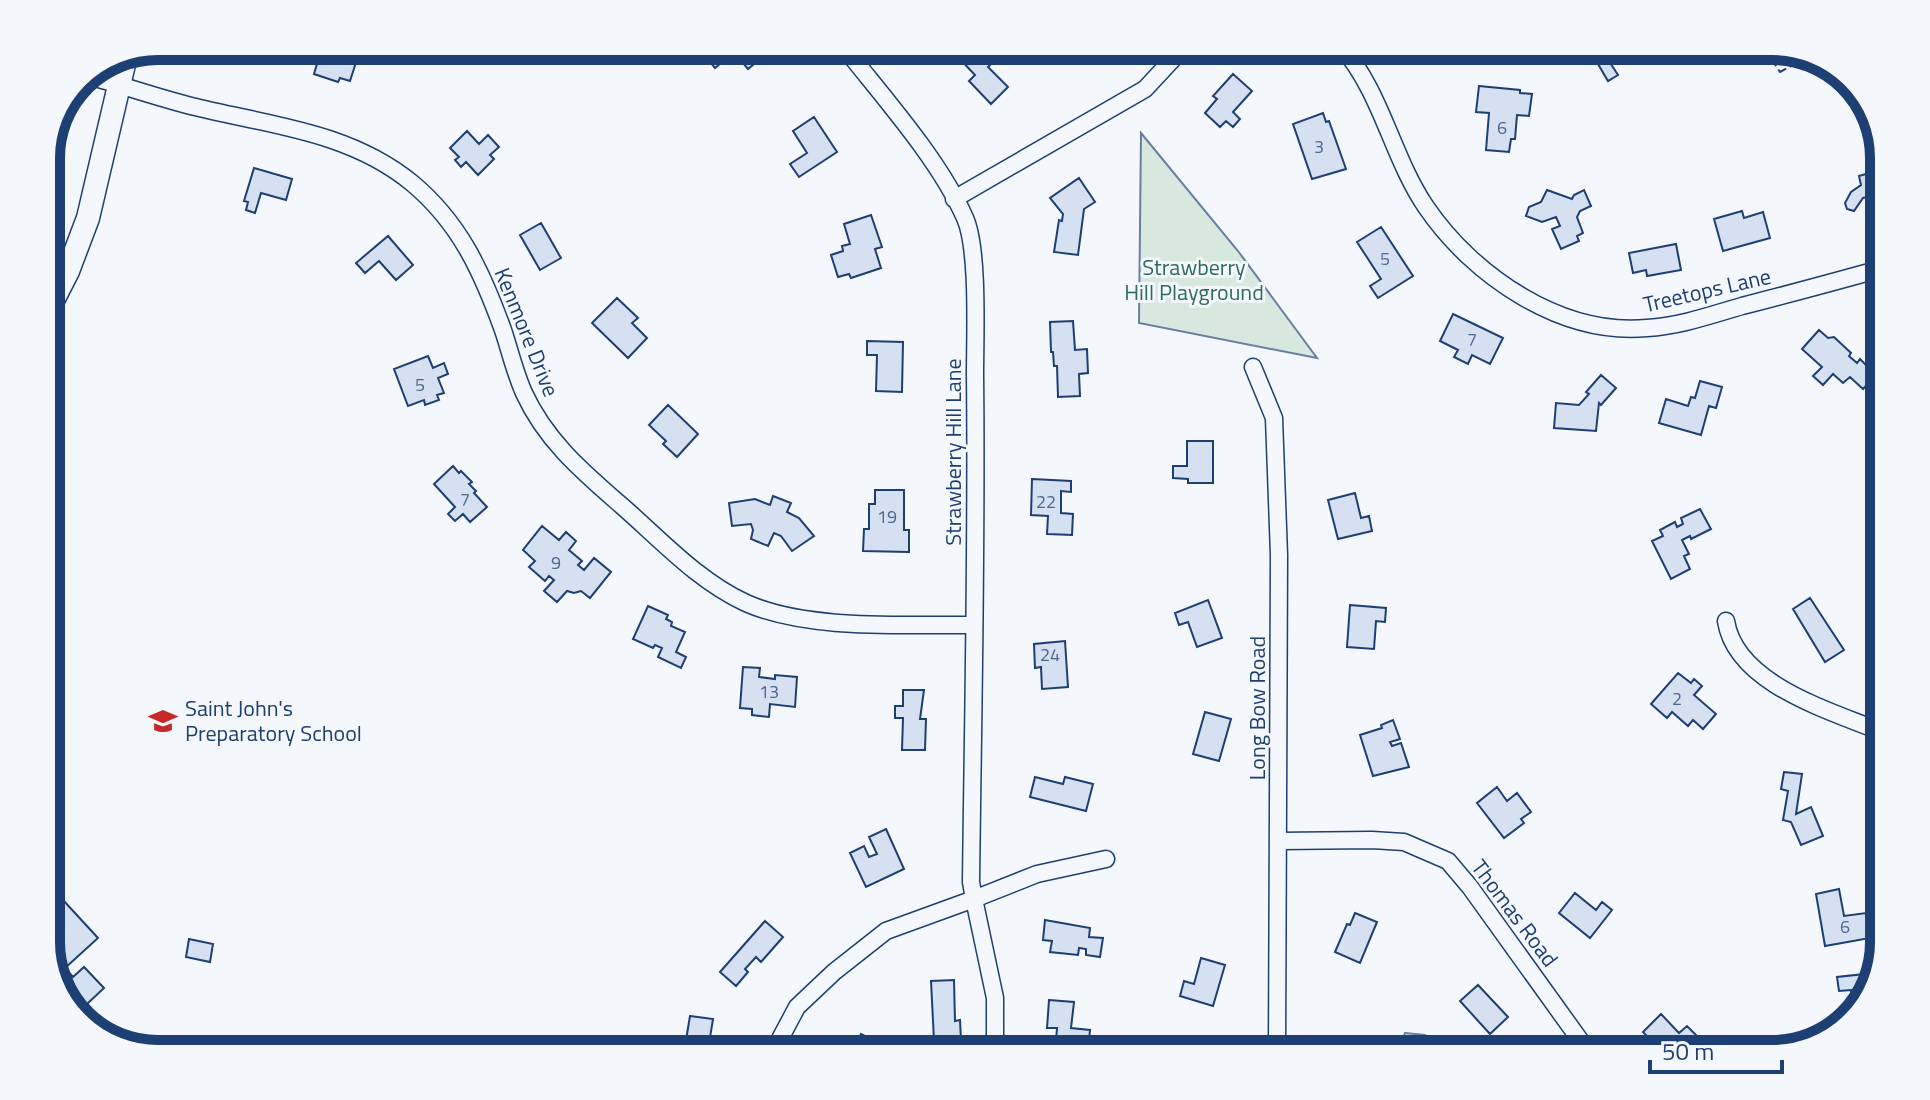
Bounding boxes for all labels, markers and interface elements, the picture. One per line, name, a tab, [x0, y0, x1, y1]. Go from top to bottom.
house number: 6	[1497, 114, 1507, 141]
house number: 3	[1314, 133, 1324, 160]
house number: 5	[1380, 245, 1390, 272]
park label: Strawberry Hill Playground	[1124, 250, 1264, 309]
street label: Treetops Lane	[1640, 259, 1774, 321]
street label: Kenmore Drive	[486, 262, 568, 402]
house number: 7	[1467, 326, 1477, 353]
street label: Strawberry Hill Lane	[936, 358, 970, 546]
house number: 5	[415, 371, 425, 398]
house number: 7	[460, 486, 470, 513]
house number: 22	[1036, 488, 1056, 515]
house number: 19	[877, 503, 897, 530]
house number: 9	[551, 549, 561, 576]
street label: Long Bow Road	[1240, 636, 1274, 780]
house number: 24	[1040, 641, 1060, 668]
house number: 13	[759, 678, 779, 705]
house number: 2	[1672, 685, 1682, 712]
place label: Saint John's Preparatory School	[185, 691, 362, 750]
school or university icon: Saint John's Preparatory School	[148, 706, 178, 736]
street label: Thomas Road	[1463, 852, 1567, 974]
house number: 6	[1840, 913, 1850, 940]
scale bar	[1650, 1024, 1782, 1074]
text: 50 m	[1662, 1033, 1714, 1069]

